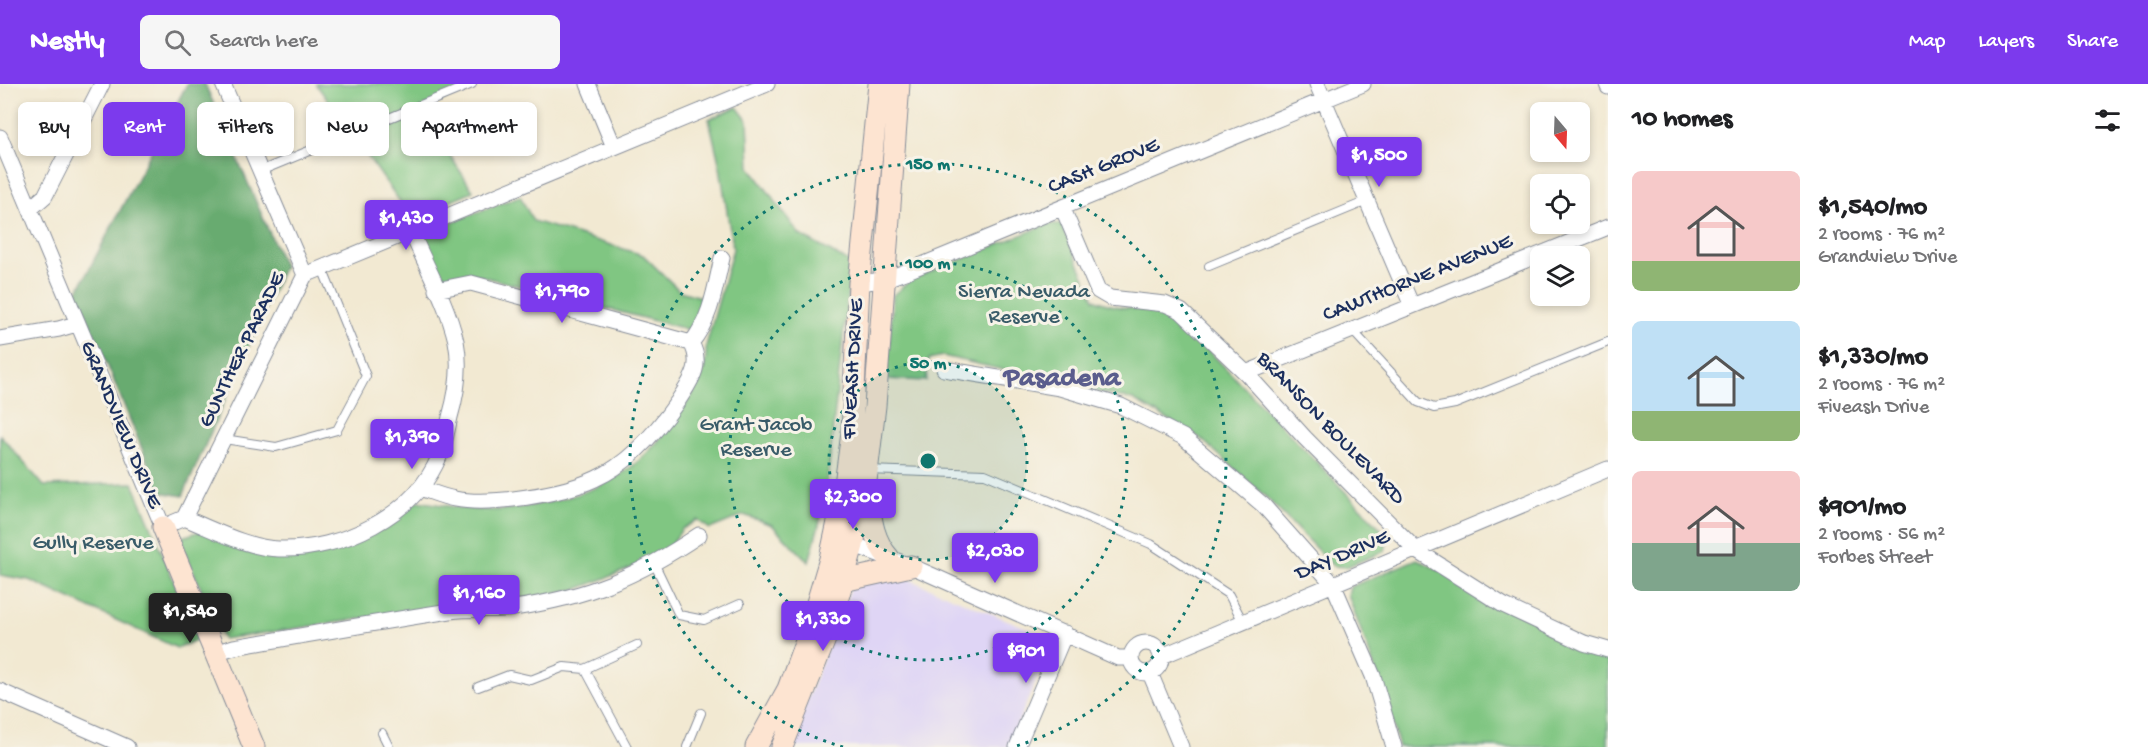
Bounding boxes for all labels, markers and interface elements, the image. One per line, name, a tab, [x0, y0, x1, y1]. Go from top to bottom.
search box	[140, 15, 560, 69]
text: Nestly	[30, 26, 104, 59]
icon: search	[161, 26, 194, 59]
text: Search here	[209, 29, 318, 55]
text: Map	[1909, 30, 1945, 55]
text: Layers	[1978, 30, 2034, 55]
text: Share	[2067, 30, 2118, 55]
chip: Buy	[18, 102, 91, 156]
chip: Rent	[103, 102, 185, 156]
chip: Filters	[197, 102, 294, 156]
chip: New	[306, 102, 389, 156]
chip: Apartment	[401, 102, 537, 156]
north arrow	[1530, 102, 1590, 162]
map controls	[1530, 102, 1590, 306]
icon: filters	[2091, 104, 2124, 137]
text: 10 homes	[1632, 105, 1732, 136]
street label: CASH GROVE	[1045, 132, 1165, 201]
pin: $1,500	[1330, 137, 1428, 188]
text: $1,500	[1351, 145, 1407, 168]
text: 150 m	[905, 155, 950, 176]
button: locate	[1530, 174, 1590, 234]
text: $1,540/mo	[1818, 193, 1927, 224]
icon: home	[1680, 195, 1752, 267]
pin: $1,430	[357, 200, 455, 251]
text: $1,430	[379, 208, 433, 231]
text: 2 rooms · 76 m²	[1818, 224, 1945, 247]
street label: CAWTHORNE AVENUE	[1319, 229, 1518, 329]
button: layers	[1530, 246, 1590, 306]
text: Grandview Drive	[1818, 247, 1957, 270]
text: 100 m	[905, 254, 951, 275]
street label: GUNTHER PARADE	[194, 267, 293, 432]
pin: $1,790	[513, 273, 611, 324]
park label: Sierra Nevada Reserve	[958, 280, 1091, 331]
text: $1,790	[534, 281, 590, 304]
street label: FIVEASH DRIVE	[837, 297, 871, 441]
street label: GRANDVIEW DRIVE	[73, 337, 168, 514]
text: $1,330/mo	[1818, 343, 1928, 374]
icon: home	[1680, 345, 1752, 417]
street label: BRANSON BOULEVARD	[1249, 346, 1410, 512]
text: 50 m	[910, 354, 947, 375]
district label: Pasadena	[1002, 363, 1122, 396]
text: 2 rooms · 76 m²	[1818, 374, 1945, 397]
text: Fiveash Drive	[1818, 397, 1929, 420]
park label: Grant Jacob Reserve	[700, 413, 813, 464]
pin: $1,390	[363, 419, 461, 470]
text: $1,390	[384, 427, 440, 450]
centre of rings	[918, 451, 938, 471]
pin: $2,300	[804, 479, 902, 530]
text: $2,300	[824, 487, 882, 510]
text: $901/mo	[1818, 493, 1906, 524]
icon: home	[1680, 495, 1752, 567]
street label: DAY DRIVE	[1290, 524, 1395, 588]
text: 2 rooms · 56 m²	[1818, 524, 1945, 547]
park label: Gully Reserve	[32, 531, 154, 557]
pin: $2,030	[946, 533, 1044, 584]
text: $2,030	[966, 541, 1024, 564]
text: Forbes Street	[1818, 547, 1932, 570]
pin: $1,160	[430, 575, 528, 626]
text: $1,160	[453, 583, 505, 606]
pin: $1,540	[141, 593, 239, 644]
text: $1,540	[163, 601, 217, 624]
pin: $1,330	[774, 601, 872, 652]
text: $1,330	[795, 609, 851, 632]
pin: $901	[990, 633, 1062, 684]
text: $901	[1007, 641, 1045, 664]

